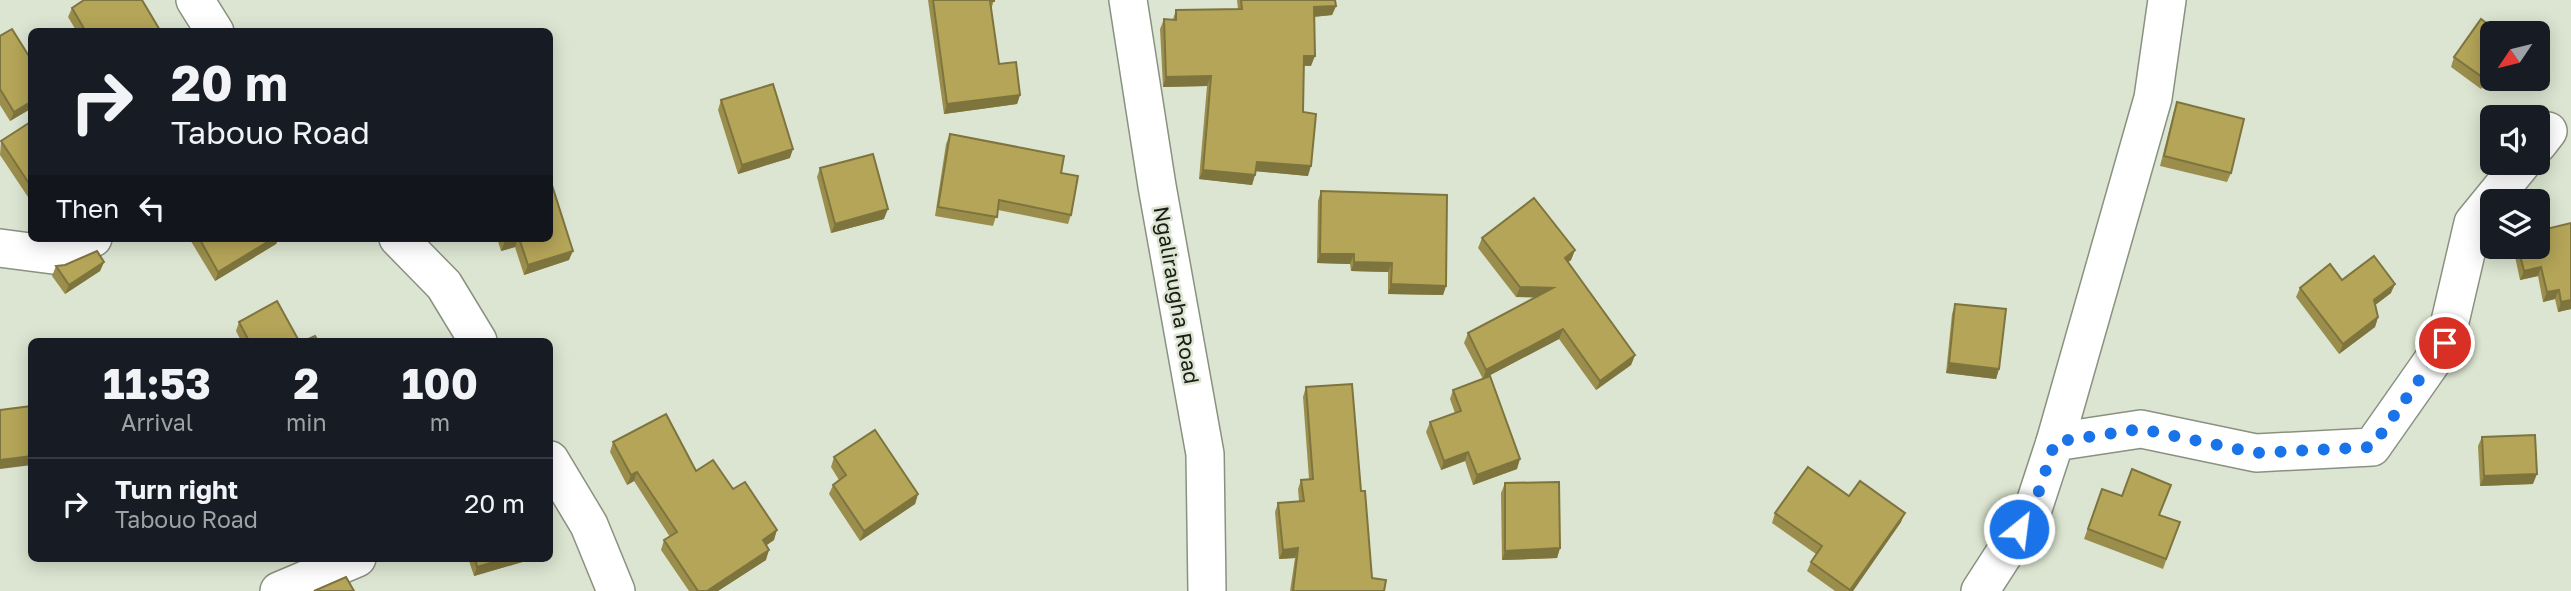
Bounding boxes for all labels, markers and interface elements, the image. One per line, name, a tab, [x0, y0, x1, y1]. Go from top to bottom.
north arrow	[2480, 21, 2550, 91]
map controls	[2480, 21, 2550, 259]
text: 20 m	[171, 53, 288, 112]
icon: right	[56, 56, 147, 147]
button: sound	[2480, 105, 2550, 175]
text: Tabouo Road	[171, 113, 370, 151]
icon: left	[133, 189, 171, 227]
button: layers	[2480, 189, 2550, 259]
text: Then	[56, 193, 119, 224]
street label: Ngaliraugha Road	[1149, 204, 1205, 386]
pin	[2415, 313, 2475, 373]
icon: arrive	[2426, 324, 2464, 362]
text: 11:53	[103, 358, 211, 408]
text: 2	[294, 358, 319, 408]
text: 100	[402, 358, 478, 408]
text: Arrival	[121, 408, 193, 436]
text: min	[286, 408, 327, 436]
text: m	[430, 408, 450, 436]
text: Turn right	[115, 474, 238, 505]
icon: right	[56, 485, 94, 523]
text: 20 m	[464, 488, 525, 519]
position arrow	[1982, 492, 2056, 566]
text: Tabouo Road	[115, 505, 258, 533]

